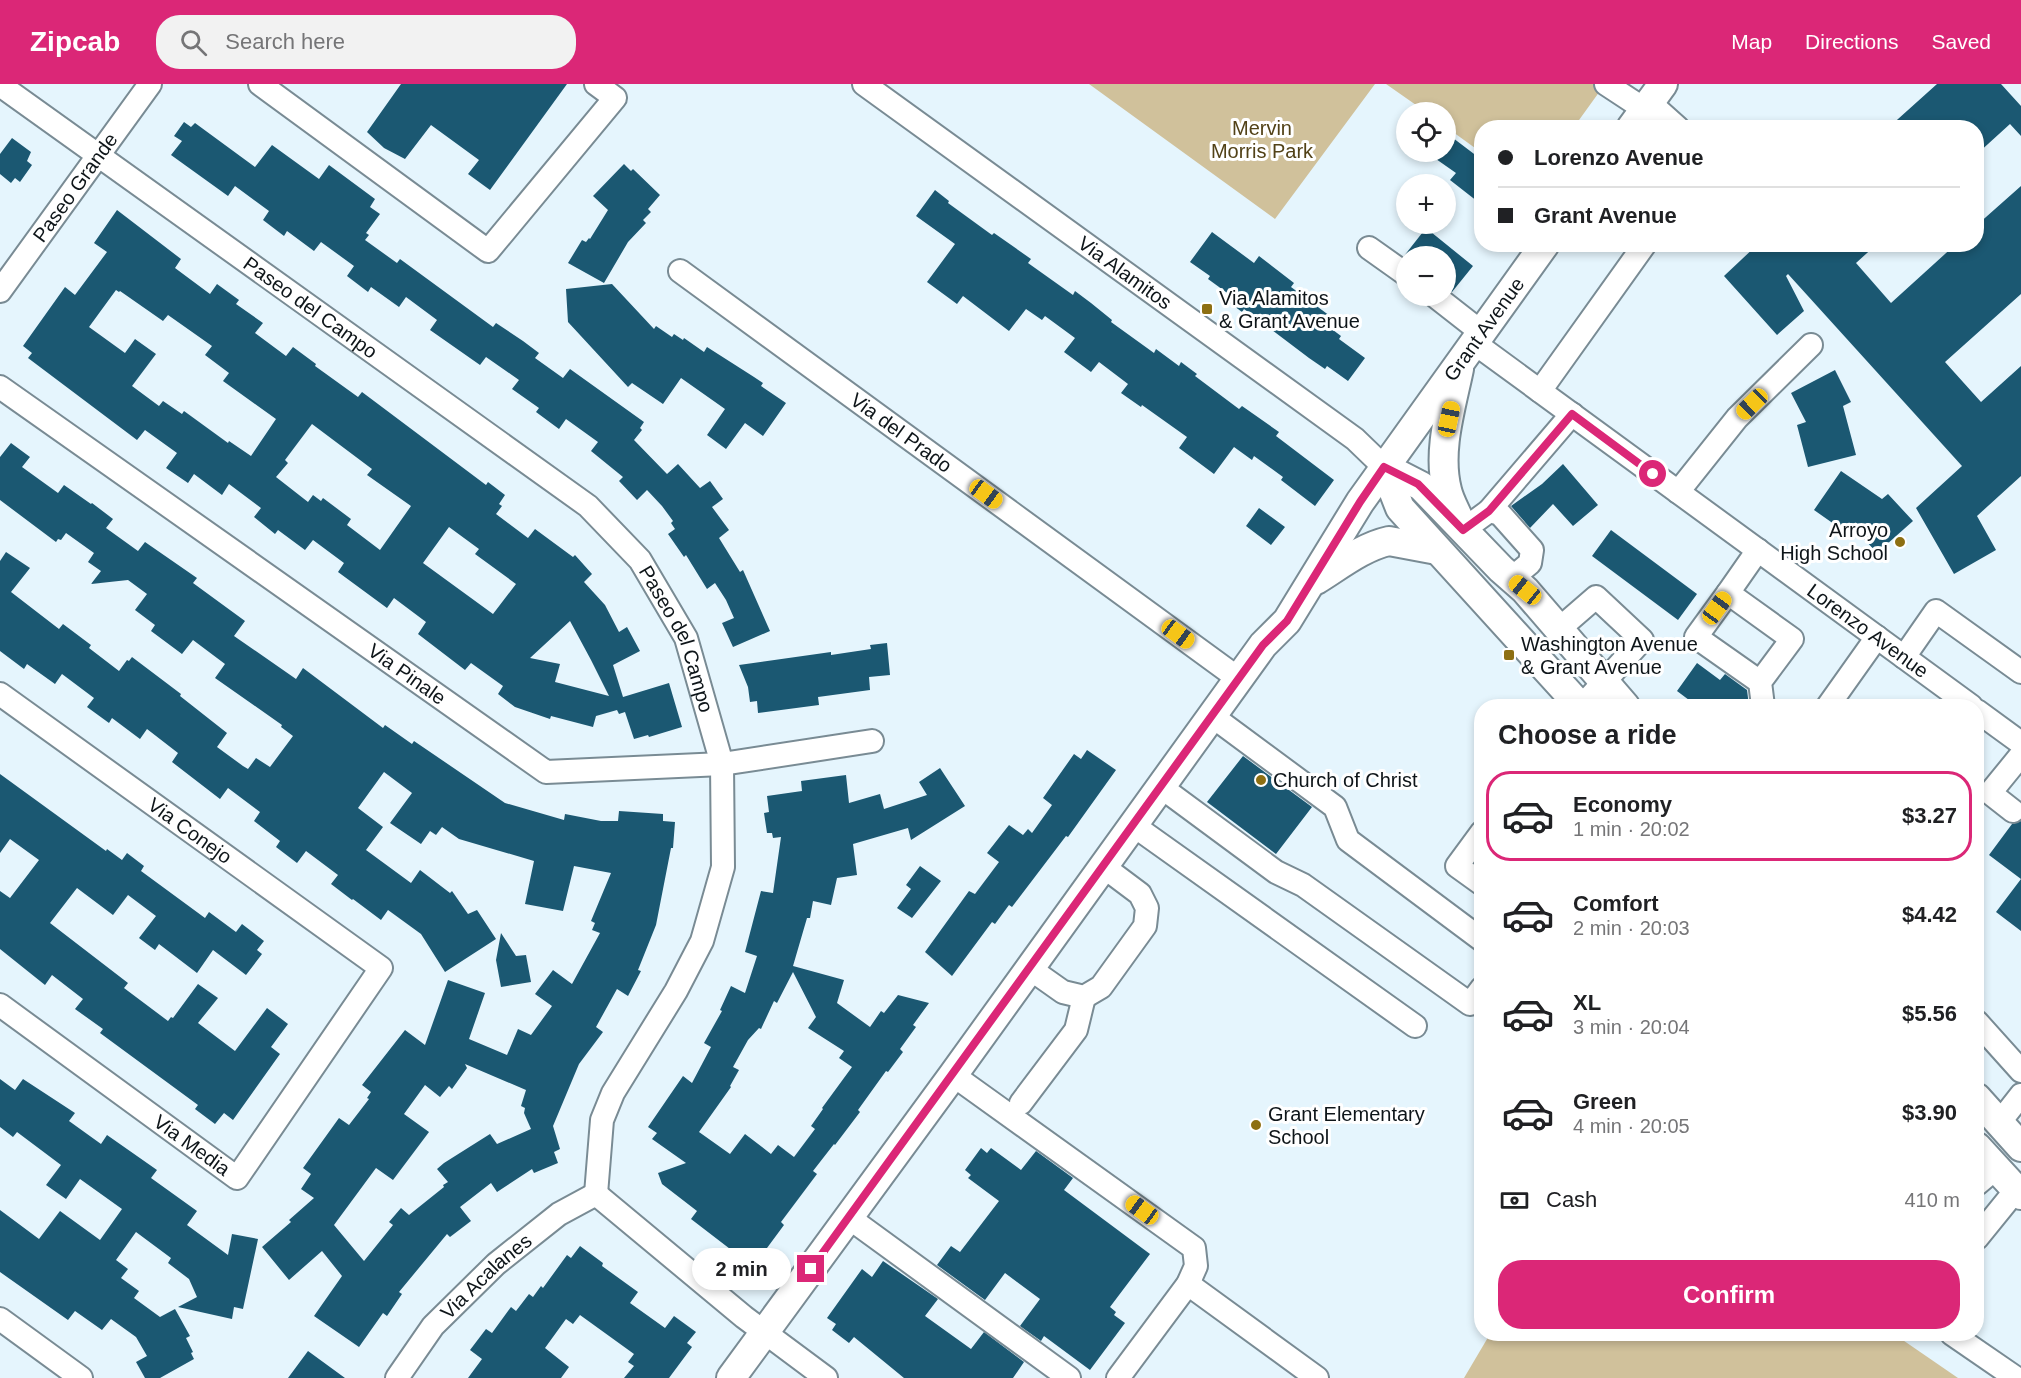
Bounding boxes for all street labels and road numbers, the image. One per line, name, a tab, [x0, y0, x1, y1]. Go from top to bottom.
street label: Paseo Grande	[28, 129, 122, 246]
street label: Via Alamitos	[1074, 232, 1176, 314]
street label: Paseo del Campo	[240, 252, 382, 363]
street label: Grant Avenue	[1439, 273, 1528, 385]
street label: Via del Prado	[846, 388, 956, 477]
street label: Paseo del Campo	[635, 562, 718, 715]
street label: Lorenzo Avenue	[1803, 579, 1932, 682]
street label: Via Pinale	[364, 639, 450, 709]
street label: Via Conejo	[144, 793, 236, 868]
street label: Via Media	[150, 1110, 235, 1180]
street label: Via Acalanes	[436, 1229, 536, 1323]

